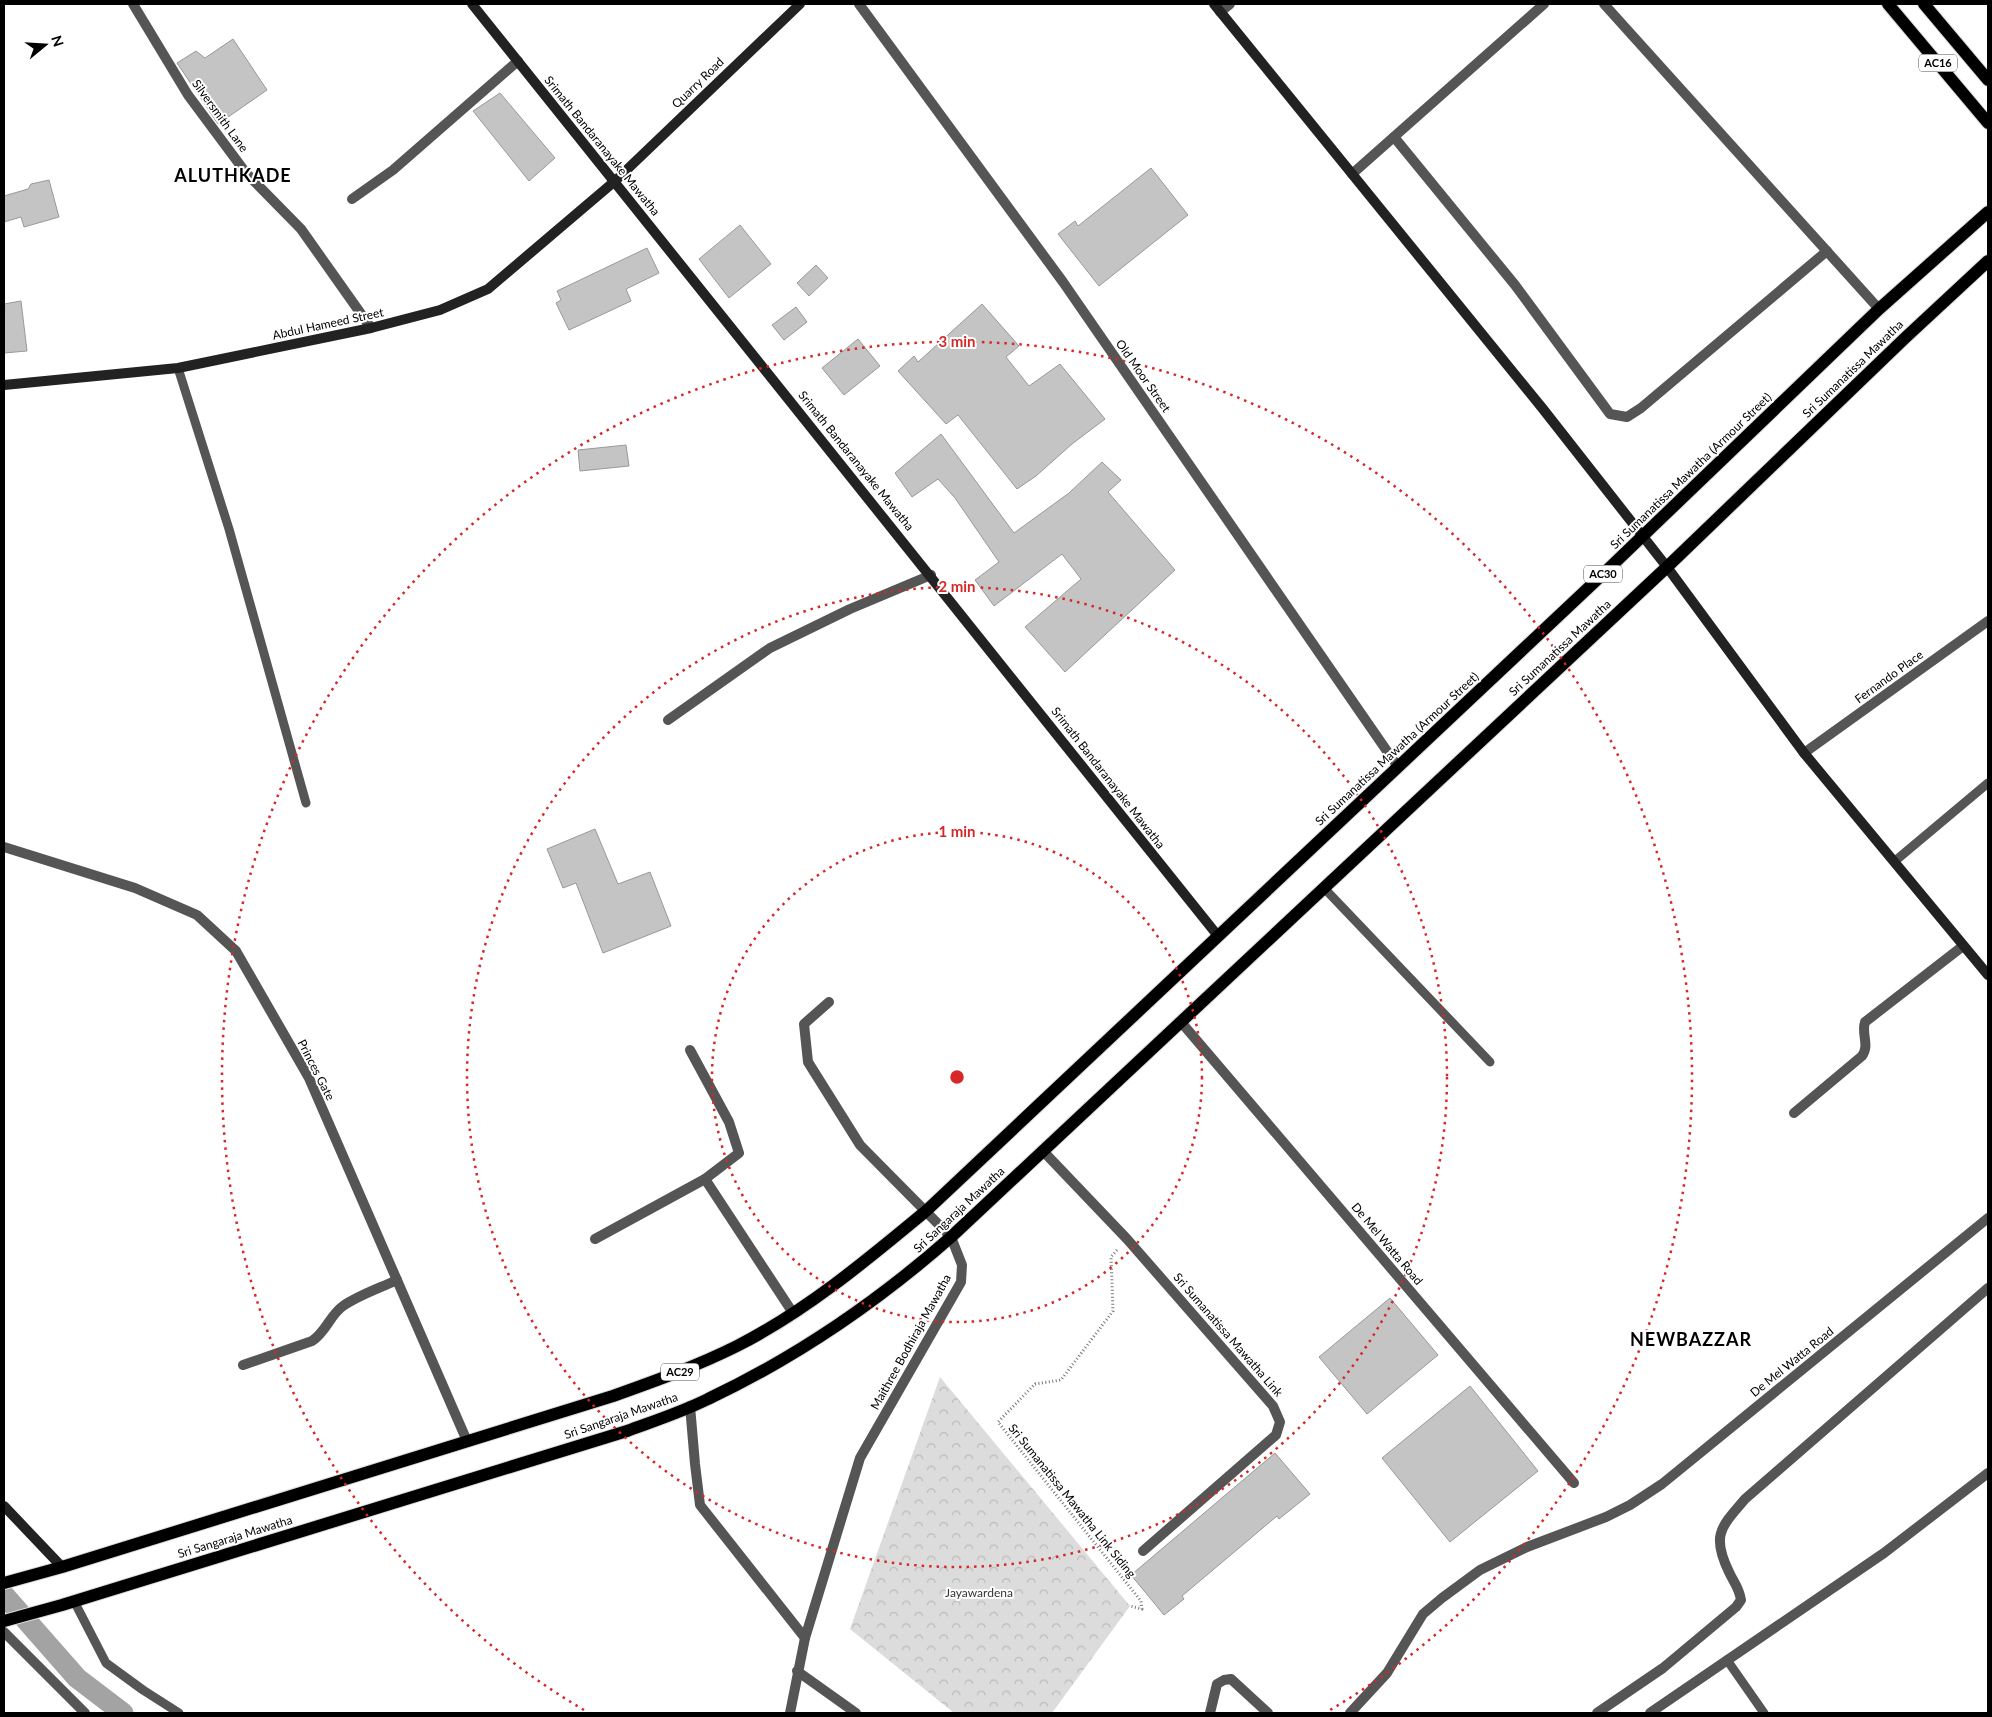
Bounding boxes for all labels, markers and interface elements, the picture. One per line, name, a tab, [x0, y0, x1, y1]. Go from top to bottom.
north arrow	[20, 20, 70, 70]
text: N	[48, 33, 68, 49]
street label: Quarry Road	[669, 54, 727, 111]
road number: AC16	[1919, 54, 1957, 72]
street label: Srimath Bandaranayake Mawatha	[541, 73, 663, 219]
street label: Silversmith Lane	[189, 76, 252, 155]
district label: ALUTHKADE	[173, 164, 292, 186]
street label: Abdul Hameed Street	[271, 304, 385, 343]
street label: Sri Sumanatissa Mawatha	[1799, 317, 1906, 421]
text: 3 min	[938, 332, 976, 350]
street label: Old Moor Street	[1113, 336, 1174, 416]
street label: Srimath Bandaranayake Mawatha	[795, 388, 917, 534]
street label: Sri Sumanatissa Mawatha (Armour Street)	[1607, 389, 1774, 552]
road number: AC30	[1584, 566, 1622, 582]
text: 2 min	[938, 577, 976, 595]
street label: Sri Sumanatissa Mawatha	[1506, 596, 1614, 699]
street label: Fernando Place	[1852, 647, 1926, 706]
street label: Sri Sumanatissa Mawatha (Armour Street)	[1312, 669, 1482, 829]
street label: Srimath Bandaranayake Mawatha	[1048, 704, 1168, 851]
text: 1 min	[938, 822, 976, 840]
street label: Princes Gate	[295, 1037, 338, 1103]
centre of rings	[948, 1068, 966, 1086]
street label: Sri Sangaraja Mawatha	[910, 1163, 1007, 1256]
street label: De Mel Watta Road	[1349, 1199, 1426, 1288]
street label: Sri Sumanatissa Mawatha Link	[1171, 1270, 1287, 1400]
street label: Maithree Bodhiraja Mawatha	[867, 1271, 954, 1412]
street label: De Mel Watta Road	[1747, 1323, 1836, 1400]
district label: NEWBAZZAR	[1630, 1328, 1752, 1350]
road number: AC29	[661, 1364, 699, 1380]
street label: Sri Sangaraja Mawatha	[562, 1389, 680, 1442]
street label: Sri Sumanatissa Mawatha Link Siding	[1006, 1421, 1139, 1581]
street label: Sri Sangaraja Mawatha	[176, 1512, 294, 1561]
park label: Jayawardena	[945, 1585, 1013, 1600]

